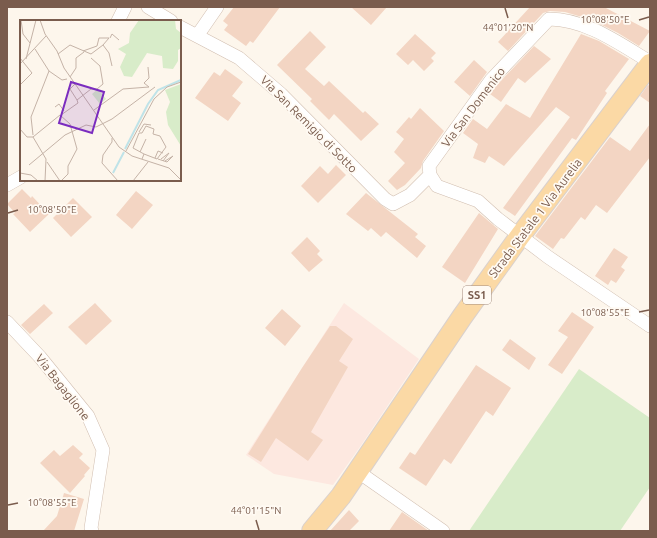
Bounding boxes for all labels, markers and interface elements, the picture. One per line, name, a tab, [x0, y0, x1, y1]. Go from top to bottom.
text: 10°08'50"E	[580, 14, 630, 25]
inset map	[20, 20, 181, 181]
text: 44°01'20"N	[483, 22, 533, 33]
street label: Via San Domenico	[439, 64, 507, 150]
street label: Via San Remigio di Sotto	[258, 73, 360, 175]
street label: Strada Statale 1 Via Aurelia	[486, 156, 584, 280]
text: 10°08'50"E	[27, 204, 77, 215]
road number: SS1	[463, 286, 491, 304]
text: 10°08'55"E	[580, 307, 630, 318]
street label: Via Bagaglione	[33, 351, 93, 423]
text: 10°08'55"E	[27, 497, 77, 508]
text: 44°01'15"N	[231, 505, 281, 516]

